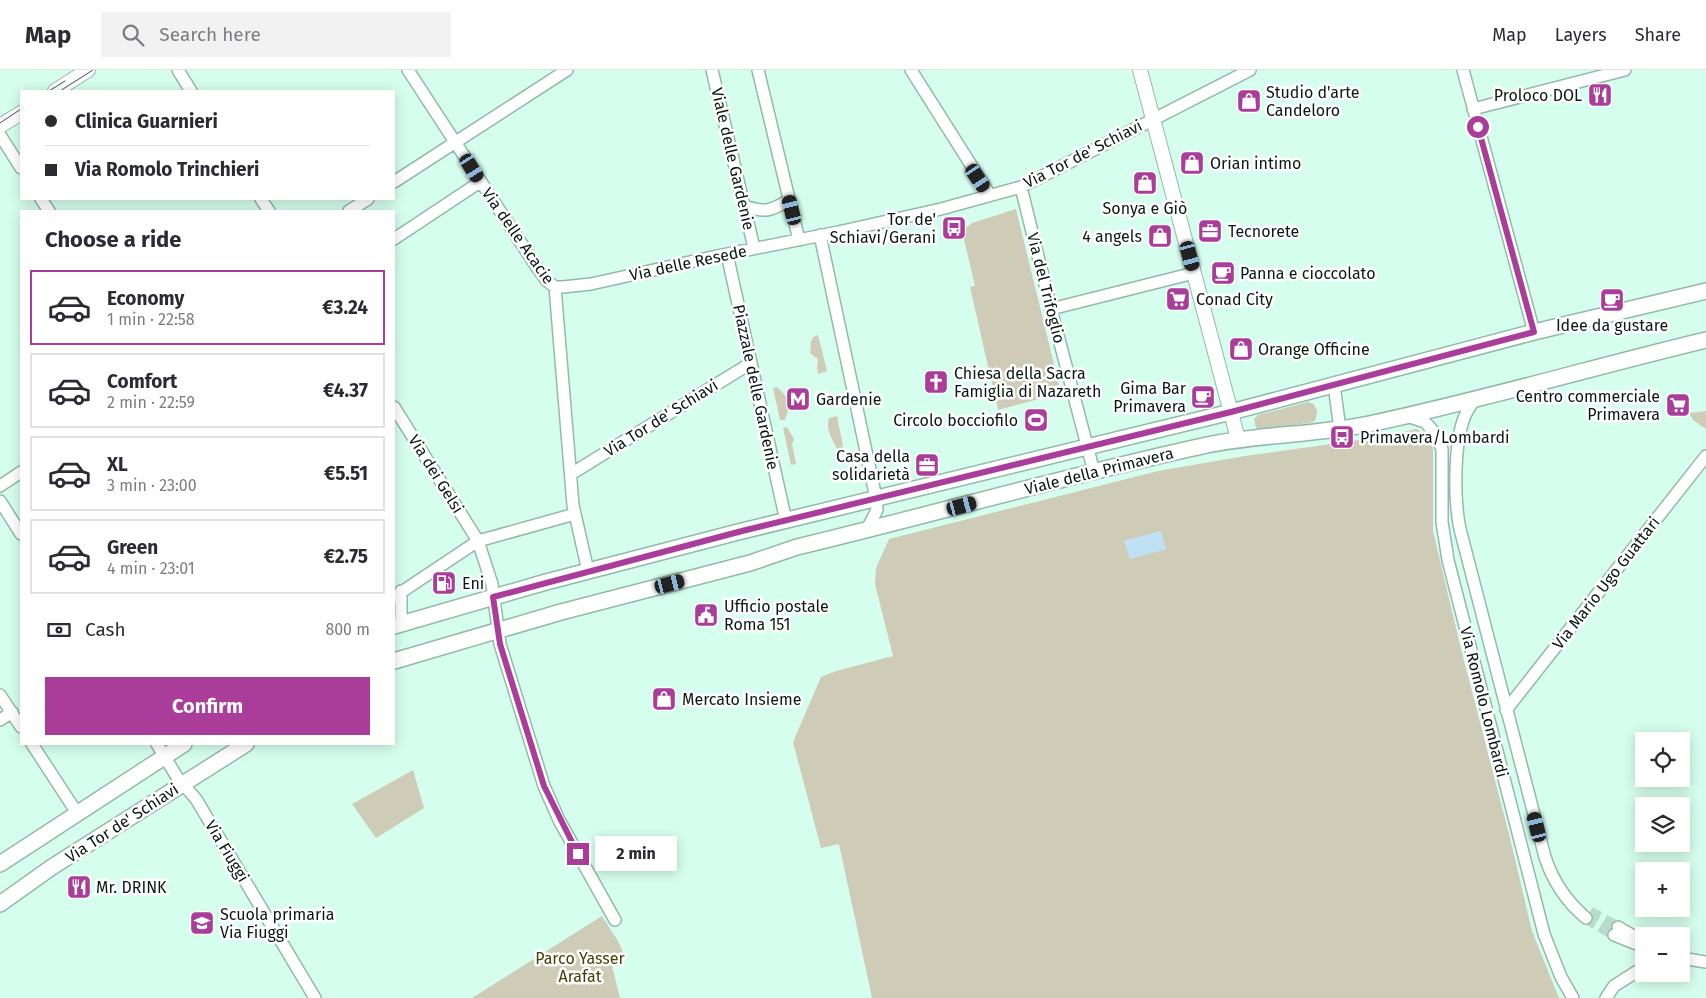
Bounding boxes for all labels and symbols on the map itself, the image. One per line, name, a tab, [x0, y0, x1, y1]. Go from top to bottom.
restaurant icon: Proloco DOL	[1587, 82, 1613, 108]
place label: Studio d'arte Candeloro	[1266, 83, 1359, 120]
street label: Viale delle Gardenie	[707, 86, 759, 232]
place label: Proloco DOL	[1494, 86, 1582, 105]
shop icon: Studio d'arte Candeloro	[1236, 88, 1262, 114]
street label: Via Tor de' Schiavi	[1021, 116, 1145, 192]
route start	[1467, 116, 1489, 138]
shop icon: Orian intimo	[1179, 150, 1205, 176]
car	[457, 151, 486, 185]
place label: Orian intimo	[1210, 154, 1301, 173]
car	[963, 161, 992, 195]
shop icon: Sonya e Giò	[1132, 170, 1158, 196]
street label: Via delle Acacie	[478, 184, 558, 288]
car	[781, 194, 802, 226]
place label: Sonya e Giò	[1103, 199, 1187, 218]
place label: Tor de' Schiavi/Gerani	[830, 210, 936, 247]
bus stop icon: Tor de' Schiavi/Gerani	[941, 215, 967, 241]
office icon: Tecnorete	[1197, 218, 1223, 244]
place label: Tecnorete	[1228, 222, 1299, 241]
shop icon: 4 angels	[1147, 223, 1173, 249]
place label: 4 angels	[1082, 227, 1142, 246]
street label: Via del Trifoglio	[1023, 231, 1069, 345]
car	[1178, 240, 1201, 272]
street label: Via delle Resede	[628, 241, 748, 285]
cafe icon: Panna e cioccolato	[1210, 260, 1236, 286]
place label: Panna e cioccolato	[1240, 264, 1375, 283]
supermarket icon: Conad City	[1165, 286, 1191, 312]
cafe icon: Idee da gustare	[1599, 287, 1625, 313]
place label: Conad City	[1196, 290, 1273, 309]
street label: Piazzale delle Gardenie	[729, 303, 783, 471]
place label: Idee da gustare	[1556, 316, 1668, 335]
shop icon: Orange Officine	[1228, 336, 1254, 362]
place label: Orange Officine	[1258, 340, 1370, 359]
place label: Chiesa della Sacra Famiglia di Nazareth	[954, 364, 1101, 401]
church icon: Chiesa della Sacra Famiglia di Nazareth	[923, 369, 949, 395]
street label: Via Tor de' Schiavi	[601, 375, 721, 461]
place label: Gima Bar Primavera	[1113, 379, 1187, 416]
cafe icon: Gima Bar Primavera	[1190, 384, 1216, 410]
metro station icon: Gardenie	[785, 386, 811, 412]
place label: Centro commerciale Primavera	[1516, 387, 1660, 424]
place label: Gardenie	[816, 390, 881, 409]
supermarket icon: Centro commerciale Primavera	[1665, 392, 1691, 418]
sports icon: Circolo bocciofilo	[1023, 407, 1049, 433]
place label: Circolo bocciofilo	[893, 411, 1018, 430]
bus stop icon: Primavera/Lombardi	[1329, 424, 1355, 450]
place label: Primavera/Lombardi	[1360, 428, 1509, 447]
street label: Via dei Gelsi	[404, 431, 468, 517]
street label: Viale della Primavera	[1023, 443, 1175, 499]
place label: Casa della solidarietà	[832, 447, 910, 484]
office icon: Casa della solidarietà	[914, 452, 940, 478]
car	[945, 495, 978, 517]
street label: Via Mario Ugo Guattari	[1548, 513, 1664, 653]
fuel station icon: Eni	[431, 570, 457, 596]
car	[653, 573, 686, 595]
place label: Eni	[462, 574, 484, 593]
place label: Ufficio postale Roma 151	[724, 597, 829, 634]
public building icon: Ufficio postale Roma 151	[693, 602, 719, 628]
street label: Via Romolo Lombardi	[1456, 625, 1512, 779]
shop icon: Mercato Insieme	[651, 686, 677, 712]
place label: Mercato Insieme	[682, 690, 801, 709]
street label: Via Tor de' Schiavi	[62, 779, 182, 867]
car	[1526, 811, 1547, 843]
street label: Via Fiuggi	[201, 817, 253, 885]
callout: 2 min	[596, 836, 678, 872]
route end	[567, 843, 589, 865]
restaurant icon: Mr. DRINK	[66, 874, 92, 900]
place label: Mr. DRINK	[96, 878, 167, 897]
place label: Scuola primaria Via Fiuggi	[220, 905, 334, 942]
school or university icon: Scuola primaria Via Fiuggi	[189, 910, 215, 936]
park label: Parco Yasser Arafat	[535, 949, 626, 986]

